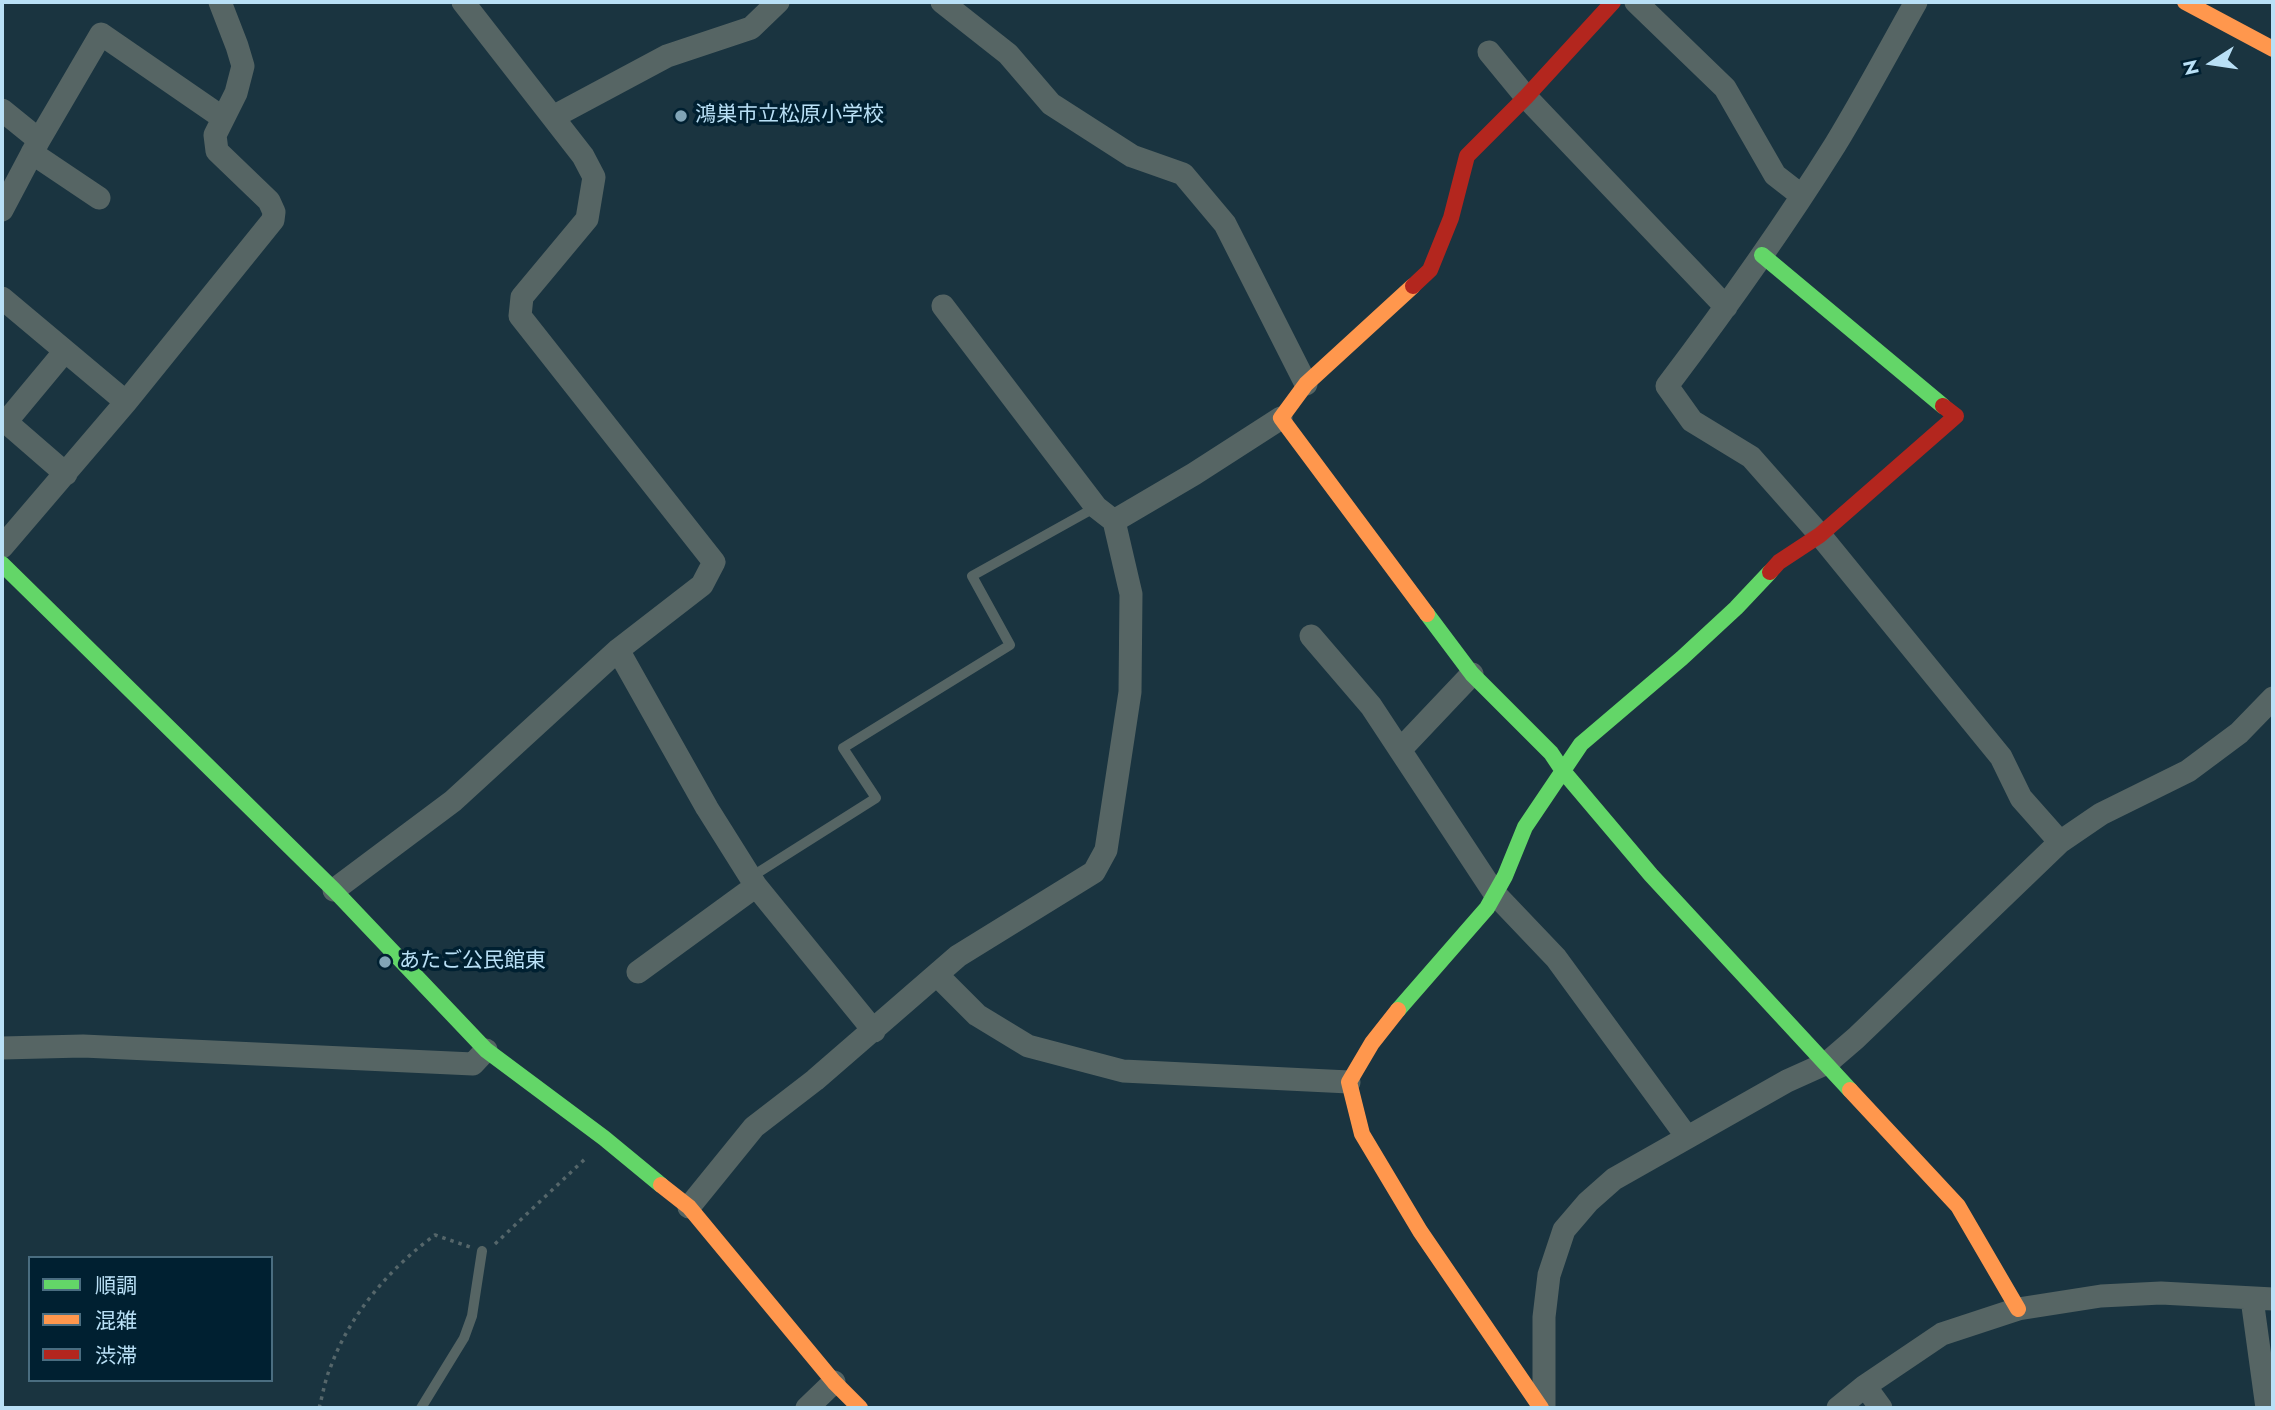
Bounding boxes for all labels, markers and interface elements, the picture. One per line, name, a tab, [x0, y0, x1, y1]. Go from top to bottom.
north arrow	[2177, 28, 2247, 98]
text: N	[2176, 57, 2206, 78]
place label: 鴻巣市立松原小学校	[695, 103, 884, 129]
marker: 鴻巣市立松原小学校	[673, 108, 689, 124]
place label: あたご公民館東	[399, 949, 546, 975]
marker: あたご公民館東	[377, 954, 393, 970]
legend	[28, 1256, 273, 1382]
text: 順調	[95, 1271, 137, 1301]
text: 混雑	[95, 1306, 137, 1336]
text: 渋滞	[95, 1341, 137, 1371]

